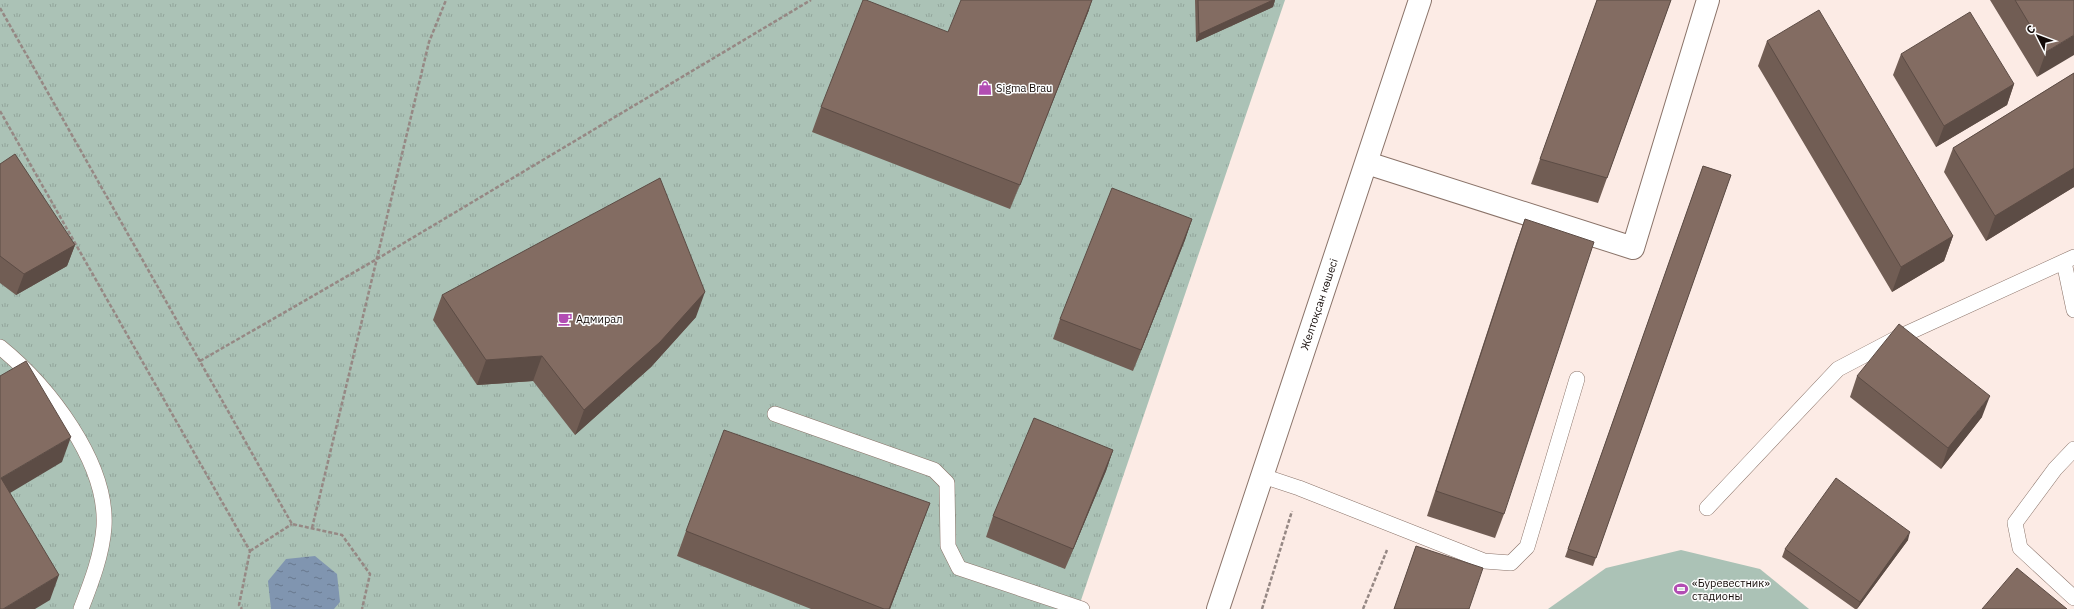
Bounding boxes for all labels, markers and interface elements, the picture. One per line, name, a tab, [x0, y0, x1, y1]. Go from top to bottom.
north arrow	[2018, 16, 2058, 56]
text: С	[2023, 22, 2038, 37]
shop icon: Sigma Brau	[977, 80, 993, 96]
place label: Sigma Brau	[996, 81, 1052, 95]
street label: Желтоқсан көшесі	[1297, 257, 1341, 352]
cafe icon: Адмирал	[557, 311, 573, 327]
place label: Адмирал	[576, 312, 623, 326]
place label: «Буревестник» стадионы	[1692, 576, 1770, 603]
sports icon: «Буревестник» стадионы	[1673, 581, 1689, 597]

